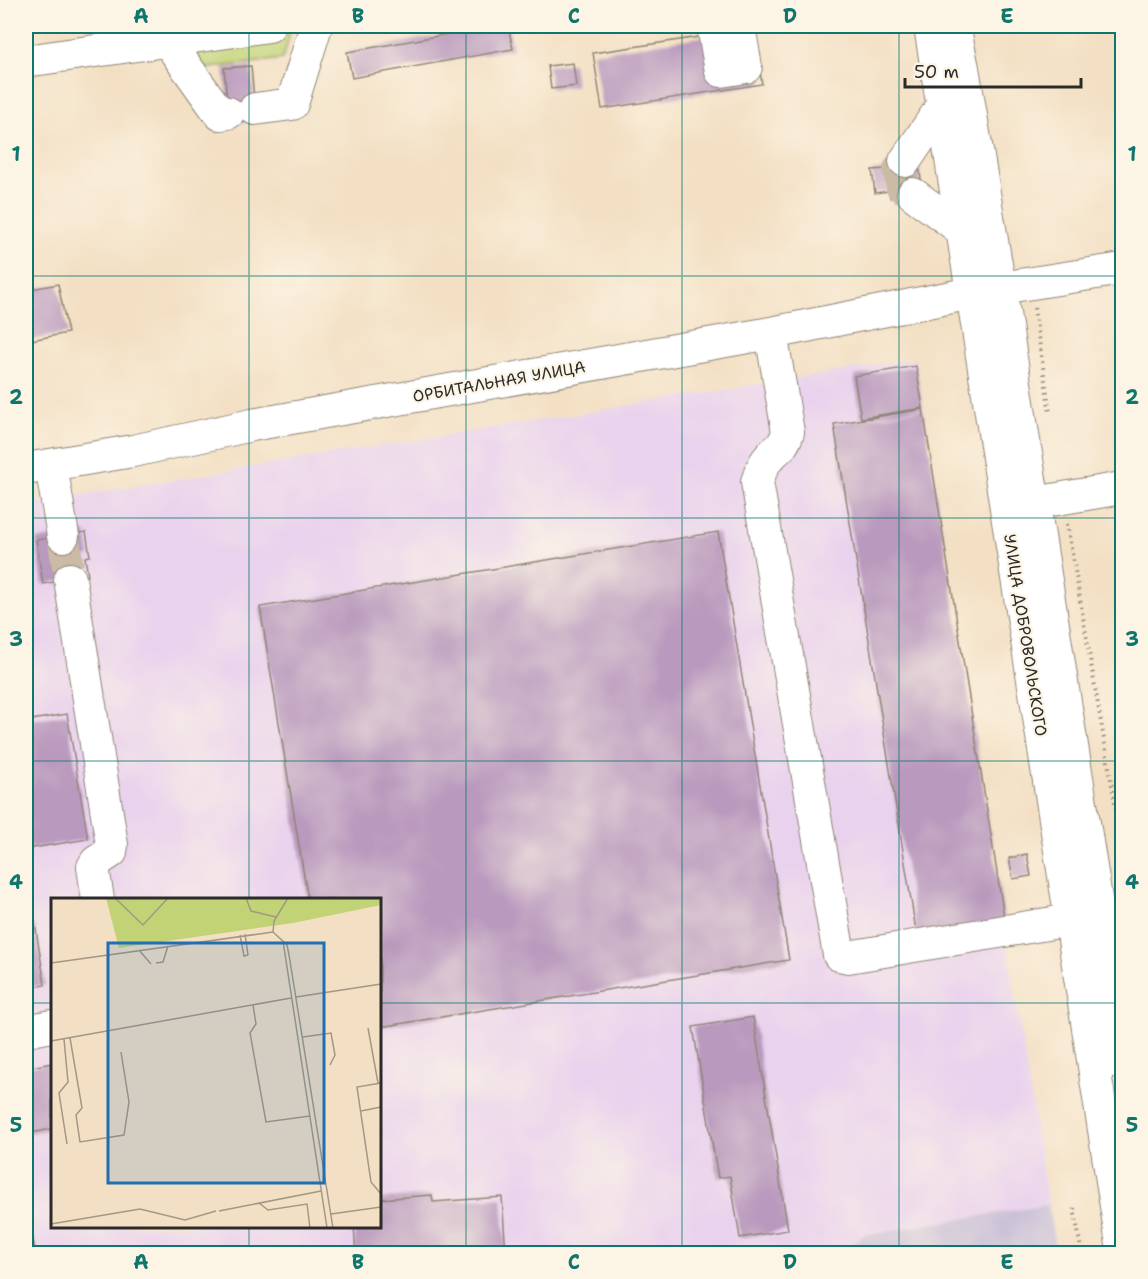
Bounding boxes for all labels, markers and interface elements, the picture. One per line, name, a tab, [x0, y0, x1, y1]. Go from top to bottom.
text: A	[133, 3, 149, 29]
text: B	[352, 3, 364, 29]
text: C	[568, 3, 580, 29]
text: D	[783, 3, 797, 29]
text: E	[1000, 3, 1014, 29]
scale bar	[905, 51, 1080, 89]
text: 50 m	[914, 60, 959, 84]
text: 1	[11, 141, 21, 167]
text: 1	[1127, 141, 1137, 167]
street label: ОРБИТАЛЬНАЯ УЛИЦА	[411, 356, 587, 407]
text: 2	[9, 384, 23, 410]
text: 2	[1125, 384, 1139, 410]
street label: УЛИЦА ДОБРОВОЛЬСКОГО	[999, 533, 1052, 738]
text: 3	[9, 626, 23, 652]
text: 3	[1125, 626, 1139, 652]
text: 4	[9, 869, 23, 895]
text: 4	[1125, 869, 1139, 895]
inset map	[51, 898, 381, 1228]
text: 5	[10, 1112, 22, 1138]
text: 5	[1126, 1112, 1138, 1138]
text: A	[133, 1249, 149, 1275]
text: B	[352, 1249, 364, 1275]
text: C	[568, 1249, 580, 1275]
text: D	[783, 1249, 797, 1275]
text: E	[1000, 1249, 1014, 1275]

